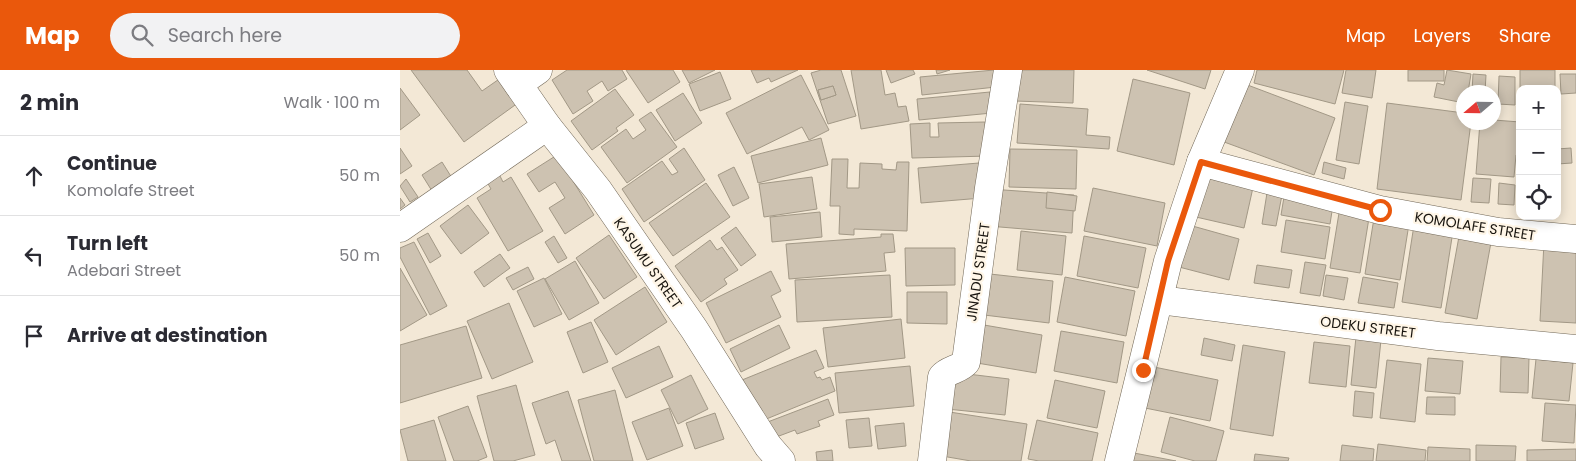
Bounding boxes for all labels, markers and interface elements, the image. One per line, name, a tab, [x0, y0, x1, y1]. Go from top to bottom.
search box	[110, 13, 460, 58]
text: Map	[25, 19, 80, 52]
icon: search	[128, 21, 156, 49]
text: Search here	[168, 22, 282, 49]
text: Map	[1346, 23, 1386, 48]
text: Layers	[1414, 23, 1471, 48]
text: Share	[1499, 23, 1551, 48]
north arrow	[1456, 85, 1501, 130]
map controls	[1516, 85, 1561, 220]
button: +	[1516, 85, 1561, 130]
text: 2 min	[20, 88, 79, 117]
text: Walk · 100 m	[283, 91, 380, 114]
button: −	[1516, 130, 1561, 175]
text: Continue	[67, 150, 157, 177]
icon: ahead	[20, 162, 48, 190]
text: 50 m	[339, 164, 380, 187]
button: locate	[1516, 175, 1561, 220]
text: Komolafe Street	[67, 179, 195, 202]
route start	[1369, 199, 1392, 222]
street label: KOMOLAFE STREET	[1413, 207, 1537, 245]
street label: KASUMU STREET	[609, 213, 687, 313]
street label: JINADU STREET	[961, 221, 995, 323]
text: Turn left	[67, 230, 148, 257]
icon: left	[20, 242, 48, 270]
text: 50 m	[339, 244, 380, 267]
text: Adebari Street	[67, 259, 181, 282]
street label: ODEKU STREET	[1319, 311, 1417, 343]
icon: arrive	[20, 322, 48, 350]
text: Arrive at destination	[67, 322, 268, 349]
route end	[1132, 359, 1155, 382]

